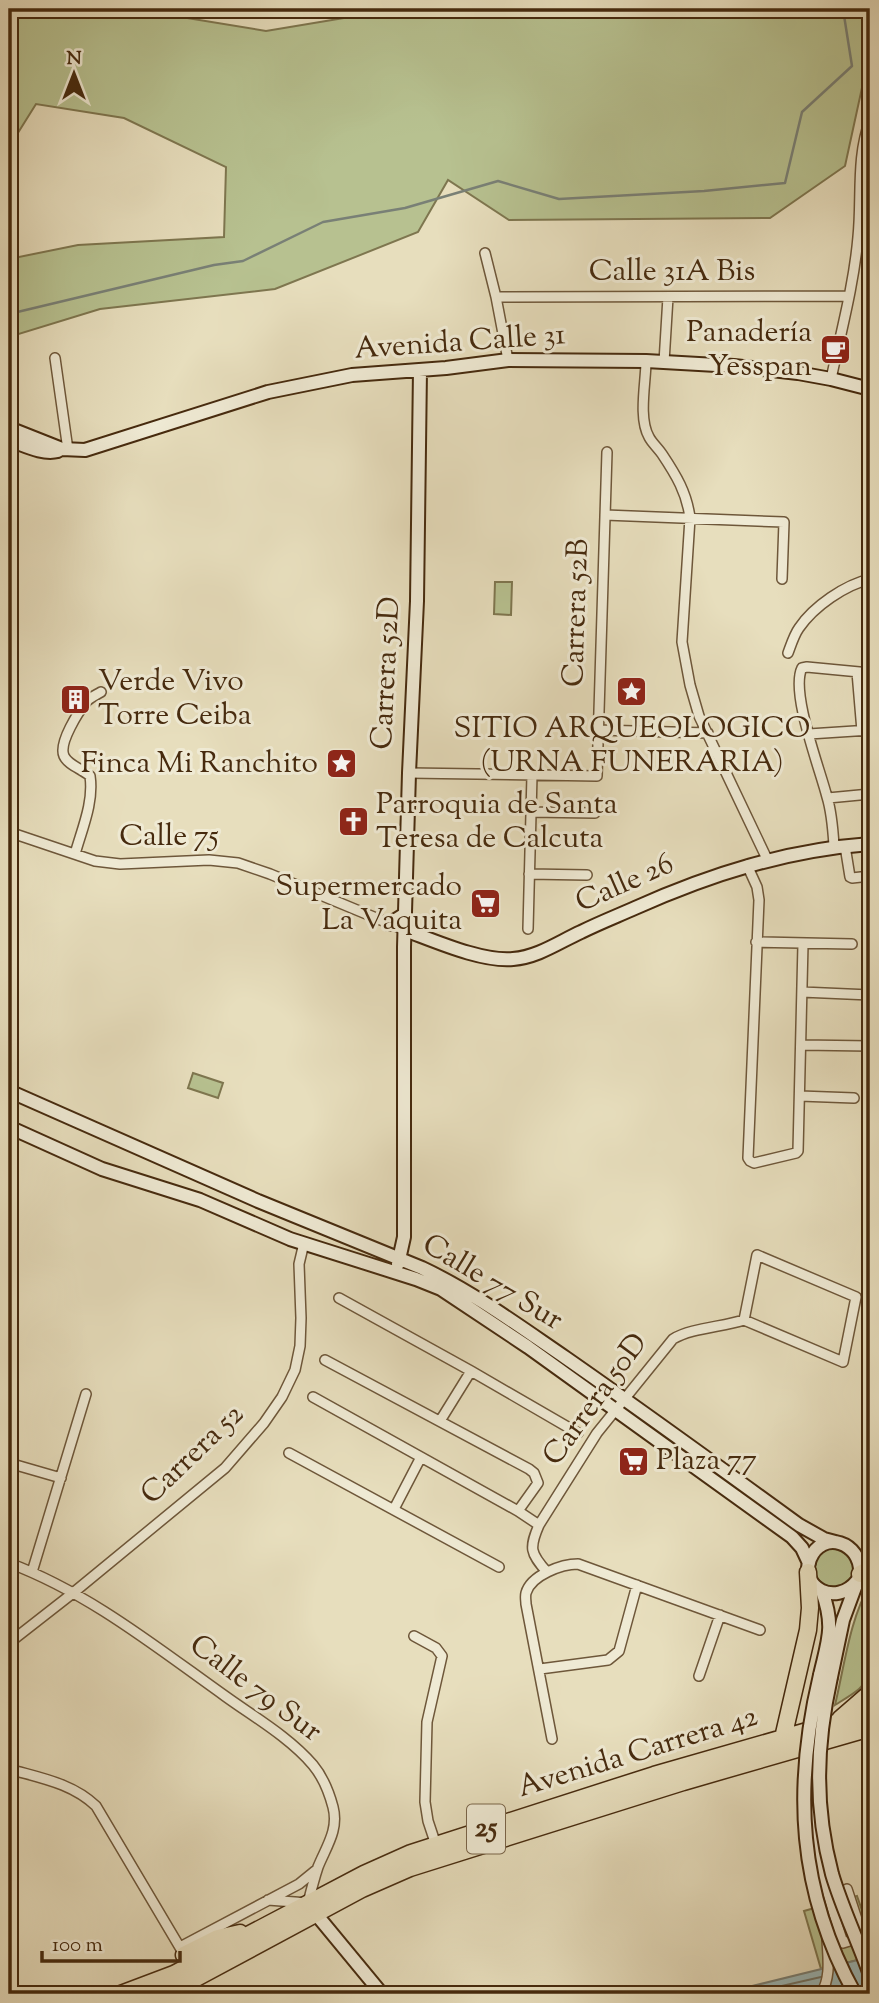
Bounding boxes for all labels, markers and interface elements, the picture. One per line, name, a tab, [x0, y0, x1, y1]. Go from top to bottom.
north arrow	[38, 38, 108, 108]
text: N	[66, 46, 82, 73]
street label: Calle 31A Bis	[589, 251, 755, 294]
place label: Panadería Yesspan	[686, 312, 812, 389]
street label: Avenida Calle 31	[353, 314, 567, 372]
cafe icon: Panadería Yesspan	[818, 333, 852, 367]
street label: Carrera 52B	[553, 538, 601, 688]
street label: Carrera 52D	[362, 595, 412, 751]
place label: Verde Vivo Torre Ceiba	[98, 661, 252, 738]
place icon: SITIO ARQUEOLOGICO (URNA FUNERARIA)	[615, 674, 649, 708]
building icon: Verde Vivo Torre Ceiba	[58, 682, 92, 716]
place label: SITIO ARQUEOLOGICO (URNA FUNERARIA)	[454, 708, 810, 785]
place label: Finca Mi Ranchito	[81, 743, 318, 786]
place icon: Finca Mi Ranchito	[324, 747, 358, 781]
place label: Parroquia de Santa Teresa de Calcuta	[376, 784, 618, 861]
church icon: Parroquia de Santa Teresa de Calcuta	[336, 805, 370, 839]
street label: Calle 75	[119, 816, 219, 859]
street label: Calle 26	[569, 843, 681, 925]
place label: Supermercado La Vaquita	[275, 866, 462, 943]
supermarket icon: Supermercado La Vaquita	[468, 887, 502, 921]
street label: Calle 77 Sur	[414, 1224, 570, 1342]
street label: Carrera 50D	[533, 1325, 659, 1475]
street label: Carrera 52	[132, 1395, 254, 1515]
place label: Plaza 77	[656, 1440, 757, 1483]
supermarket icon: Plaza 77	[616, 1444, 650, 1478]
street label: Calle 79 Sur	[180, 1625, 330, 1753]
street label: Avenida Carrera 42	[513, 1696, 763, 1810]
road number: 25	[467, 1804, 505, 1854]
scale bar	[42, 1919, 180, 1963]
text: 100 m	[52, 1931, 103, 1961]

